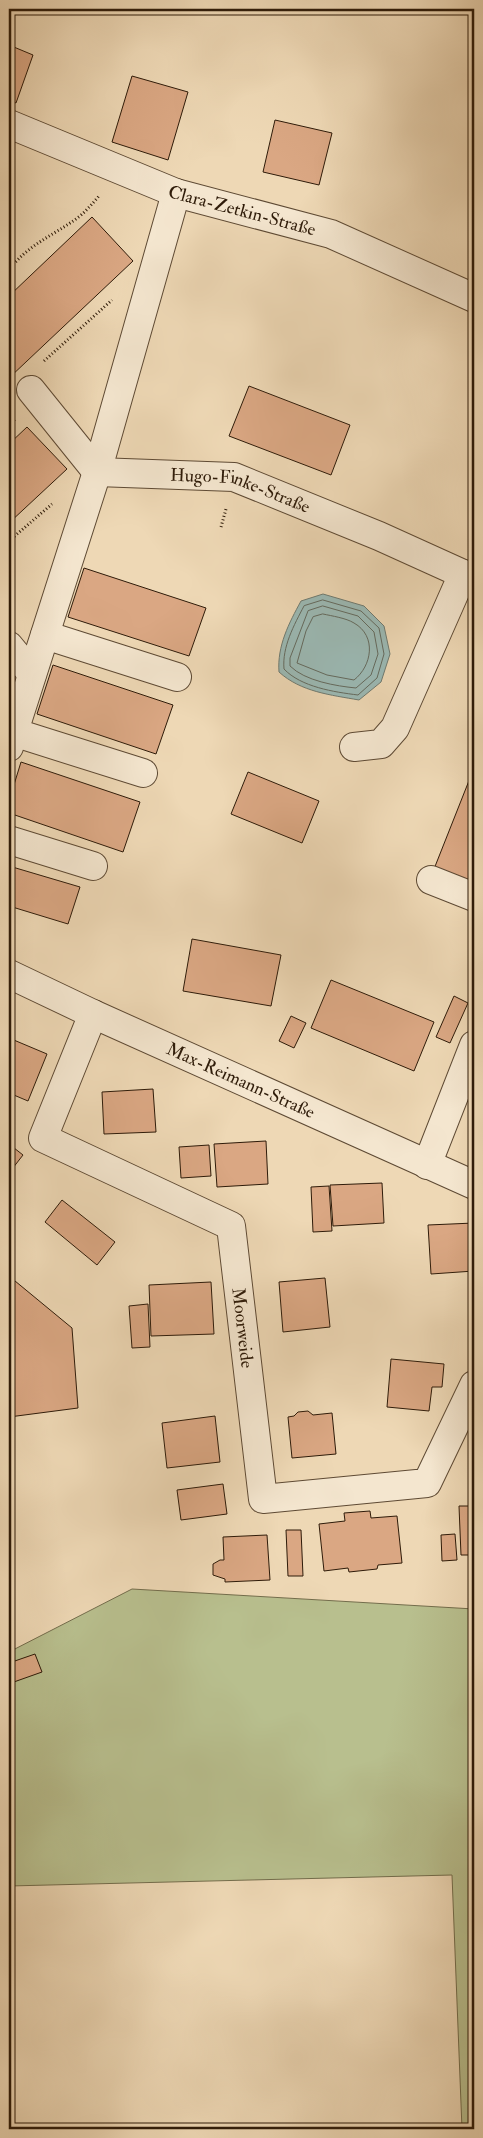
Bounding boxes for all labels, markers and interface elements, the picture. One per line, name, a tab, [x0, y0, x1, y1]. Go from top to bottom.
street label: Clara-Zetkin-Straße	[165, 180, 318, 242]
street label: Hugo-Finke-Straße	[170, 464, 314, 519]
street label: Max-Reimann-Straße	[163, 1037, 319, 1124]
street label: Moorweide	[226, 1287, 259, 1370]

